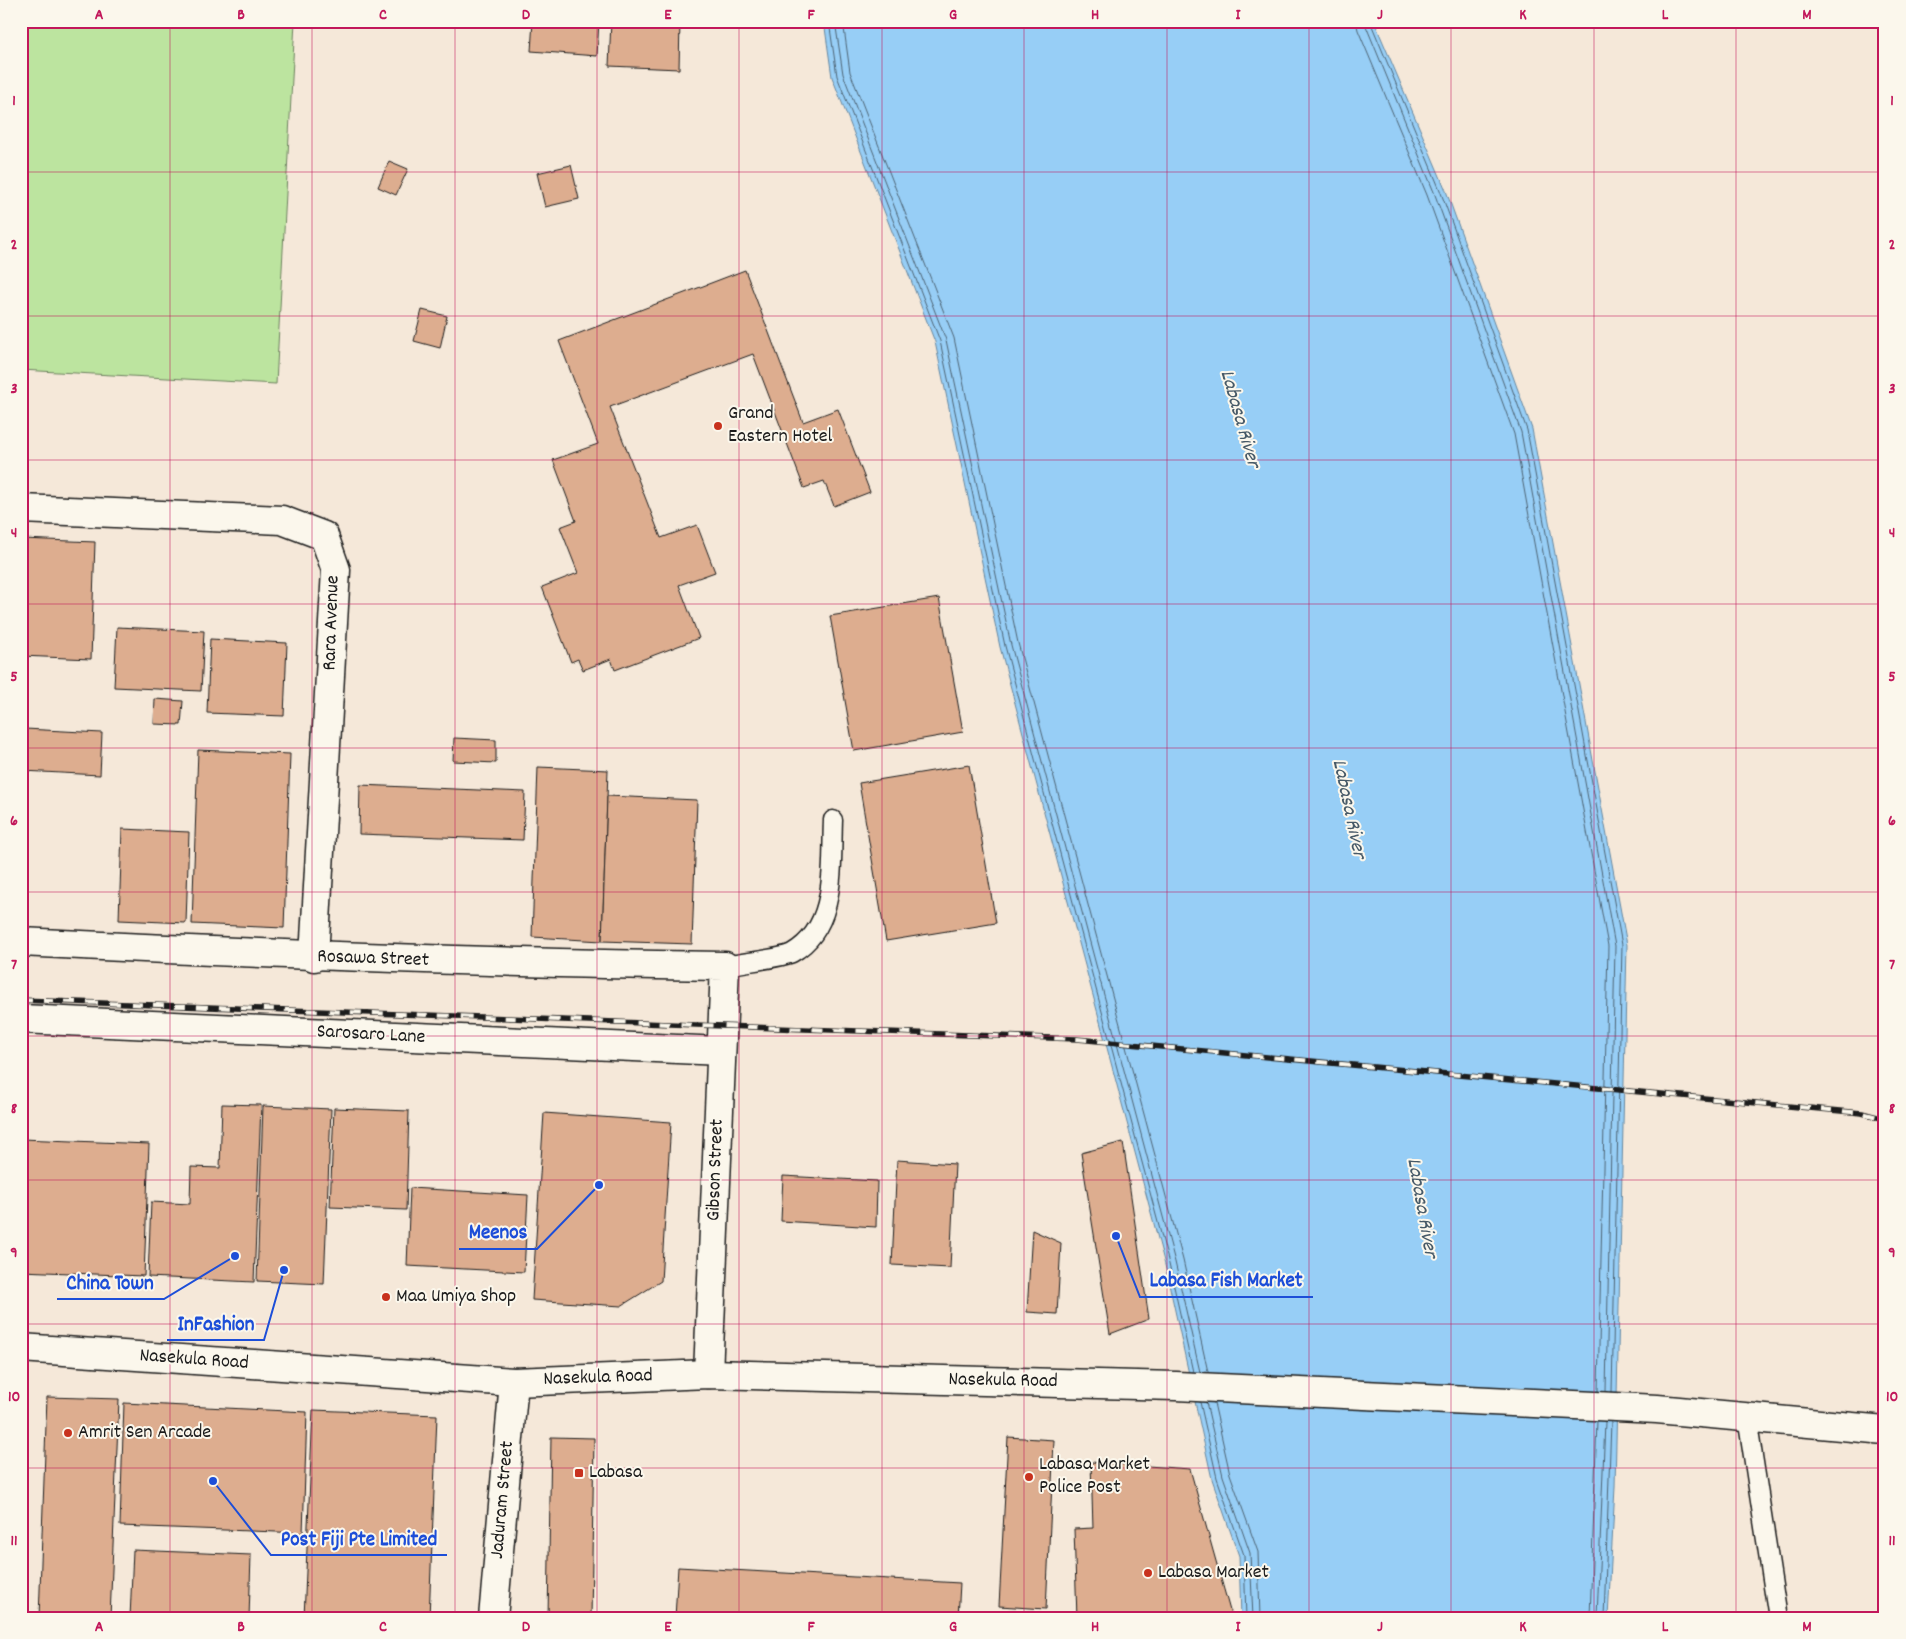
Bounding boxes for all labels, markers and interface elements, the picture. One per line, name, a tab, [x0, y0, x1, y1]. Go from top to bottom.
text: A	[95, 4, 104, 27]
text: B	[237, 4, 245, 27]
text: C	[379, 4, 387, 27]
text: D	[522, 4, 531, 27]
text: E	[664, 4, 672, 27]
text: F	[807, 4, 815, 27]
text: G	[949, 4, 957, 27]
text: H	[1091, 4, 1099, 27]
text: I	[1236, 4, 1242, 27]
text: J	[1377, 4, 1383, 27]
text: K	[1519, 4, 1527, 27]
text: L	[1662, 4, 1669, 27]
text: M	[1802, 4, 1812, 27]
text: 1	[12, 90, 16, 113]
text: 1	[1890, 90, 1894, 113]
text: 2	[11, 234, 18, 257]
text: 2	[1889, 234, 1896, 257]
water label: Labasa River	[1211, 366, 1268, 474]
text: 3	[10, 378, 18, 401]
text: 3	[1888, 378, 1896, 401]
place label: Grand Eastern Hotel	[728, 400, 833, 451]
marker: Grand Eastern Hotel	[712, 420, 724, 432]
text: 4	[11, 522, 17, 545]
text: 4	[1889, 522, 1895, 545]
street label: Rara Avenue	[316, 575, 348, 671]
text: 5	[10, 666, 18, 689]
text: 5	[1888, 666, 1896, 689]
water label: Labasa River	[1323, 757, 1374, 864]
text: 6	[10, 810, 18, 833]
text: 6	[1888, 810, 1896, 833]
street label: Rosawa Street	[317, 943, 429, 975]
text: 7	[11, 954, 17, 977]
text: 7	[1889, 954, 1895, 977]
street label: Sarosaro Lane	[316, 1018, 426, 1052]
text: 8	[11, 1098, 18, 1121]
text: 8	[1889, 1098, 1896, 1121]
street label: Gibson Street	[700, 1118, 732, 1222]
water label: Labasa River	[1397, 1156, 1445, 1262]
callout: Meenos	[459, 1213, 537, 1249]
text: Meenos	[469, 1219, 527, 1249]
text: 9	[10, 1242, 18, 1265]
text: 9	[1888, 1242, 1896, 1265]
callout: Labasa Fish Market	[1140, 1261, 1313, 1297]
callout: China Town	[57, 1263, 164, 1299]
text: Labasa Fish Market	[1150, 1267, 1303, 1297]
text: China Town	[66, 1270, 154, 1300]
place label: Maa Umiya Shop	[396, 1283, 516, 1311]
marker: Maa Umiya Shop	[380, 1291, 392, 1303]
callout: InFashion	[167, 1304, 264, 1340]
text: InFashion	[178, 1311, 255, 1341]
street label: Nasekula Road	[138, 1342, 250, 1378]
street label: Nasekula Road	[543, 1362, 653, 1394]
street label: Nasekula Road	[948, 1366, 1058, 1396]
text: 10	[8, 1386, 20, 1409]
text: 10	[1886, 1386, 1898, 1409]
place label: Amrit Sen Arcade	[78, 1419, 211, 1447]
marker: Amrit Sen Arcade	[62, 1427, 74, 1439]
street label: Jaduram Street	[484, 1440, 522, 1560]
place label: Labasa Market Police Post	[1039, 1451, 1150, 1502]
place label: Labasa	[589, 1459, 643, 1487]
marker: Labasa	[573, 1467, 585, 1479]
marker: Labasa Market Police Post	[1023, 1471, 1035, 1483]
callout: Post Fiji Pte Limited	[271, 1519, 447, 1555]
text: Post Fiji Pte Limited	[281, 1526, 437, 1556]
text: 11	[10, 1530, 18, 1553]
text: 11	[1888, 1530, 1896, 1553]
place label: Labasa Market	[1158, 1559, 1269, 1587]
marker: Labasa Market	[1142, 1567, 1154, 1579]
text: A	[95, 1616, 104, 1639]
text: B	[237, 1616, 245, 1639]
text: C	[379, 1616, 387, 1639]
text: D	[522, 1616, 531, 1639]
text: E	[664, 1616, 672, 1639]
text: F	[807, 1616, 815, 1639]
text: G	[949, 1616, 957, 1639]
text: H	[1091, 1616, 1099, 1639]
text: I	[1236, 1616, 1242, 1639]
text: J	[1377, 1616, 1383, 1639]
text: K	[1519, 1616, 1527, 1639]
text: L	[1662, 1616, 1669, 1639]
text: M	[1802, 1616, 1812, 1639]

